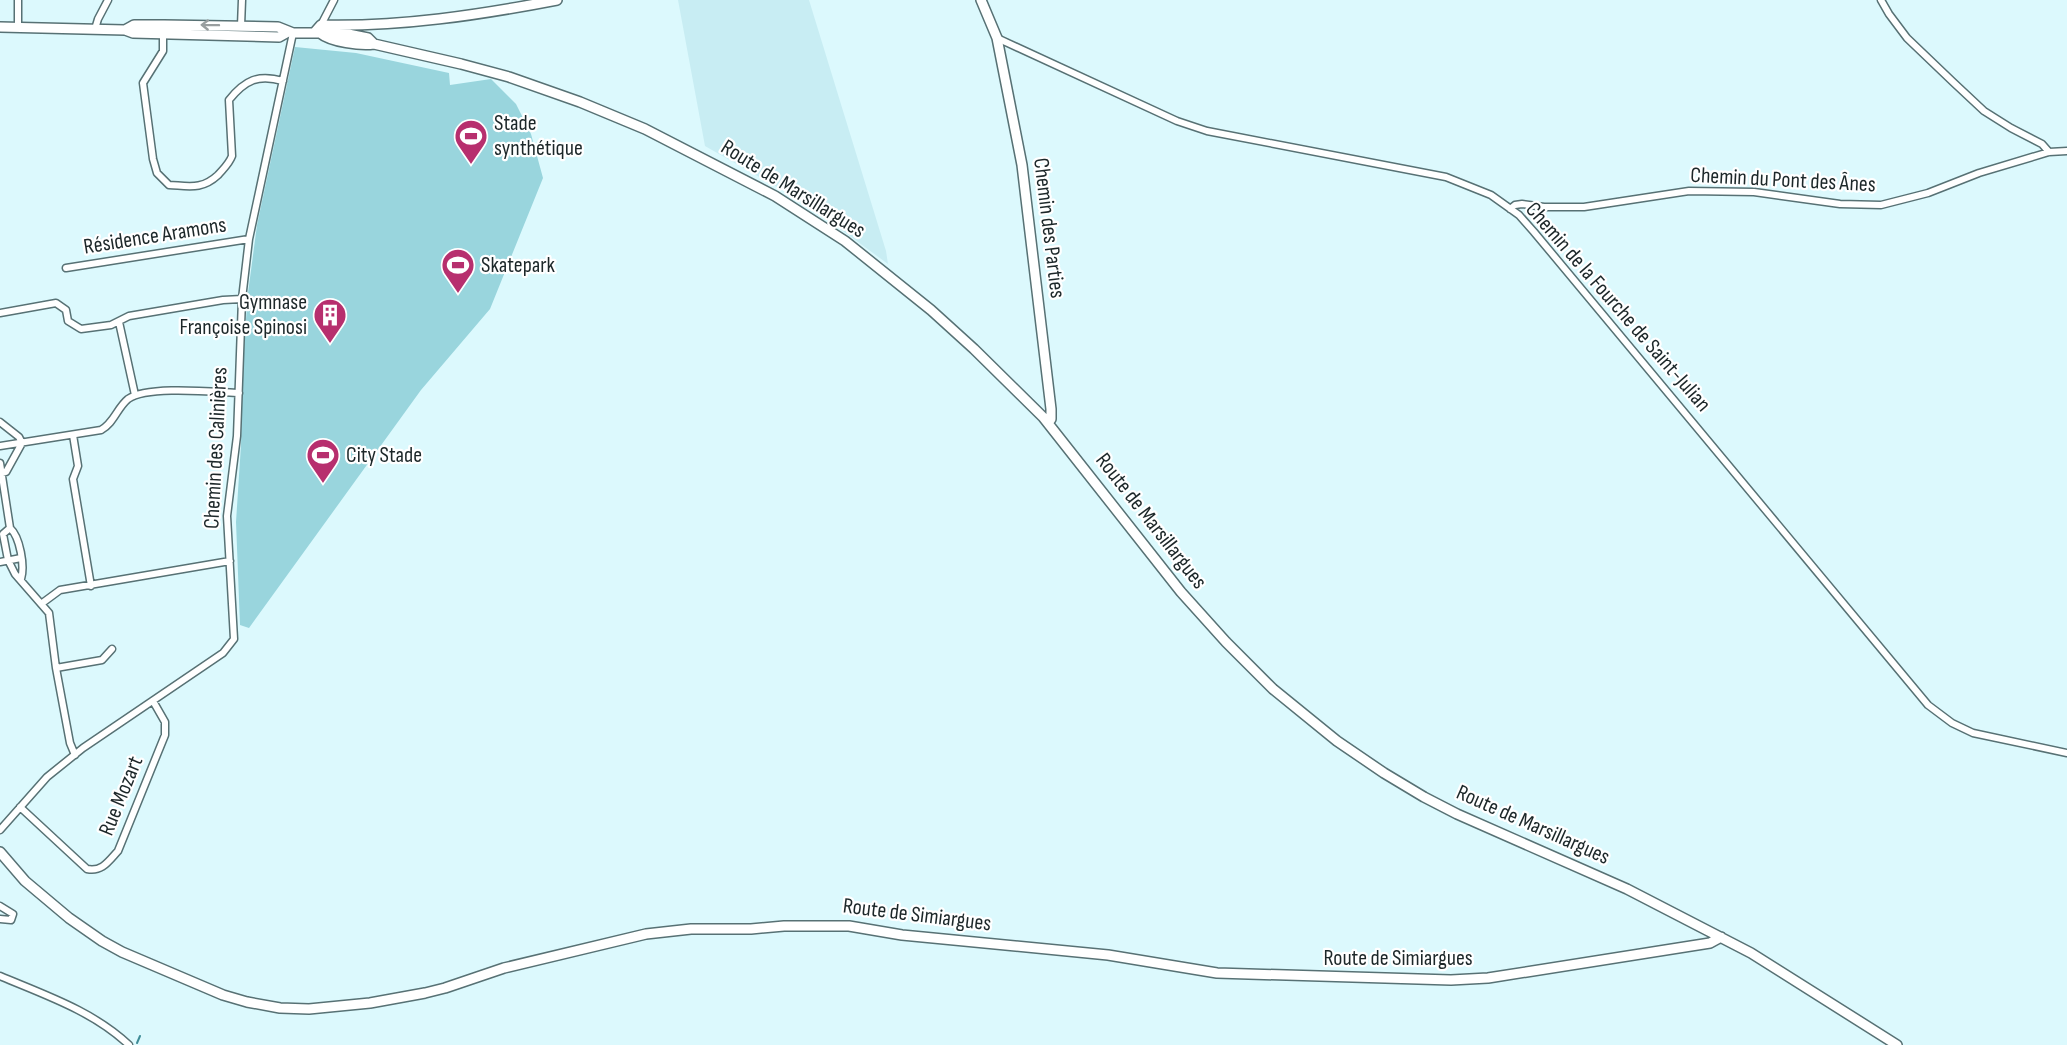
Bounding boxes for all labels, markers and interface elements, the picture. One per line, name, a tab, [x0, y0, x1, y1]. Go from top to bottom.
one-way arrow	[201, 20, 221, 31]
place label: Stade synthétique	[494, 110, 583, 162]
sports icon: Stade synthétique	[453, 118, 489, 165]
street label: Route de Marsillargues	[716, 134, 870, 244]
street label: Chemin des Parties	[1027, 156, 1071, 300]
street label: Chemin du Pont des Ânes	[1690, 162, 1876, 198]
street label: Chemin de la Fourche de Saint-Julian	[1520, 197, 1716, 417]
street label: Résidence Aramons	[82, 211, 228, 261]
sports icon: Skatepark	[440, 247, 476, 294]
place label: Skatepark	[481, 252, 556, 279]
place label: Gymnase Françoise Spinosi	[180, 289, 307, 341]
building icon: Gymnase Françoise Spinosi	[312, 297, 348, 344]
street label: Chemin des Calinières	[198, 366, 234, 530]
sports icon: City Stade	[305, 437, 341, 484]
place label: City Stade	[346, 442, 422, 469]
street label: Route de Marsillargues	[1089, 448, 1213, 594]
street label: Rue Mozart	[93, 752, 149, 840]
street label: Route de Marsillargues	[1452, 779, 1614, 871]
street label: Route de Simiargues	[841, 893, 993, 938]
street label: Route de Simiargues	[1323, 945, 1473, 972]

